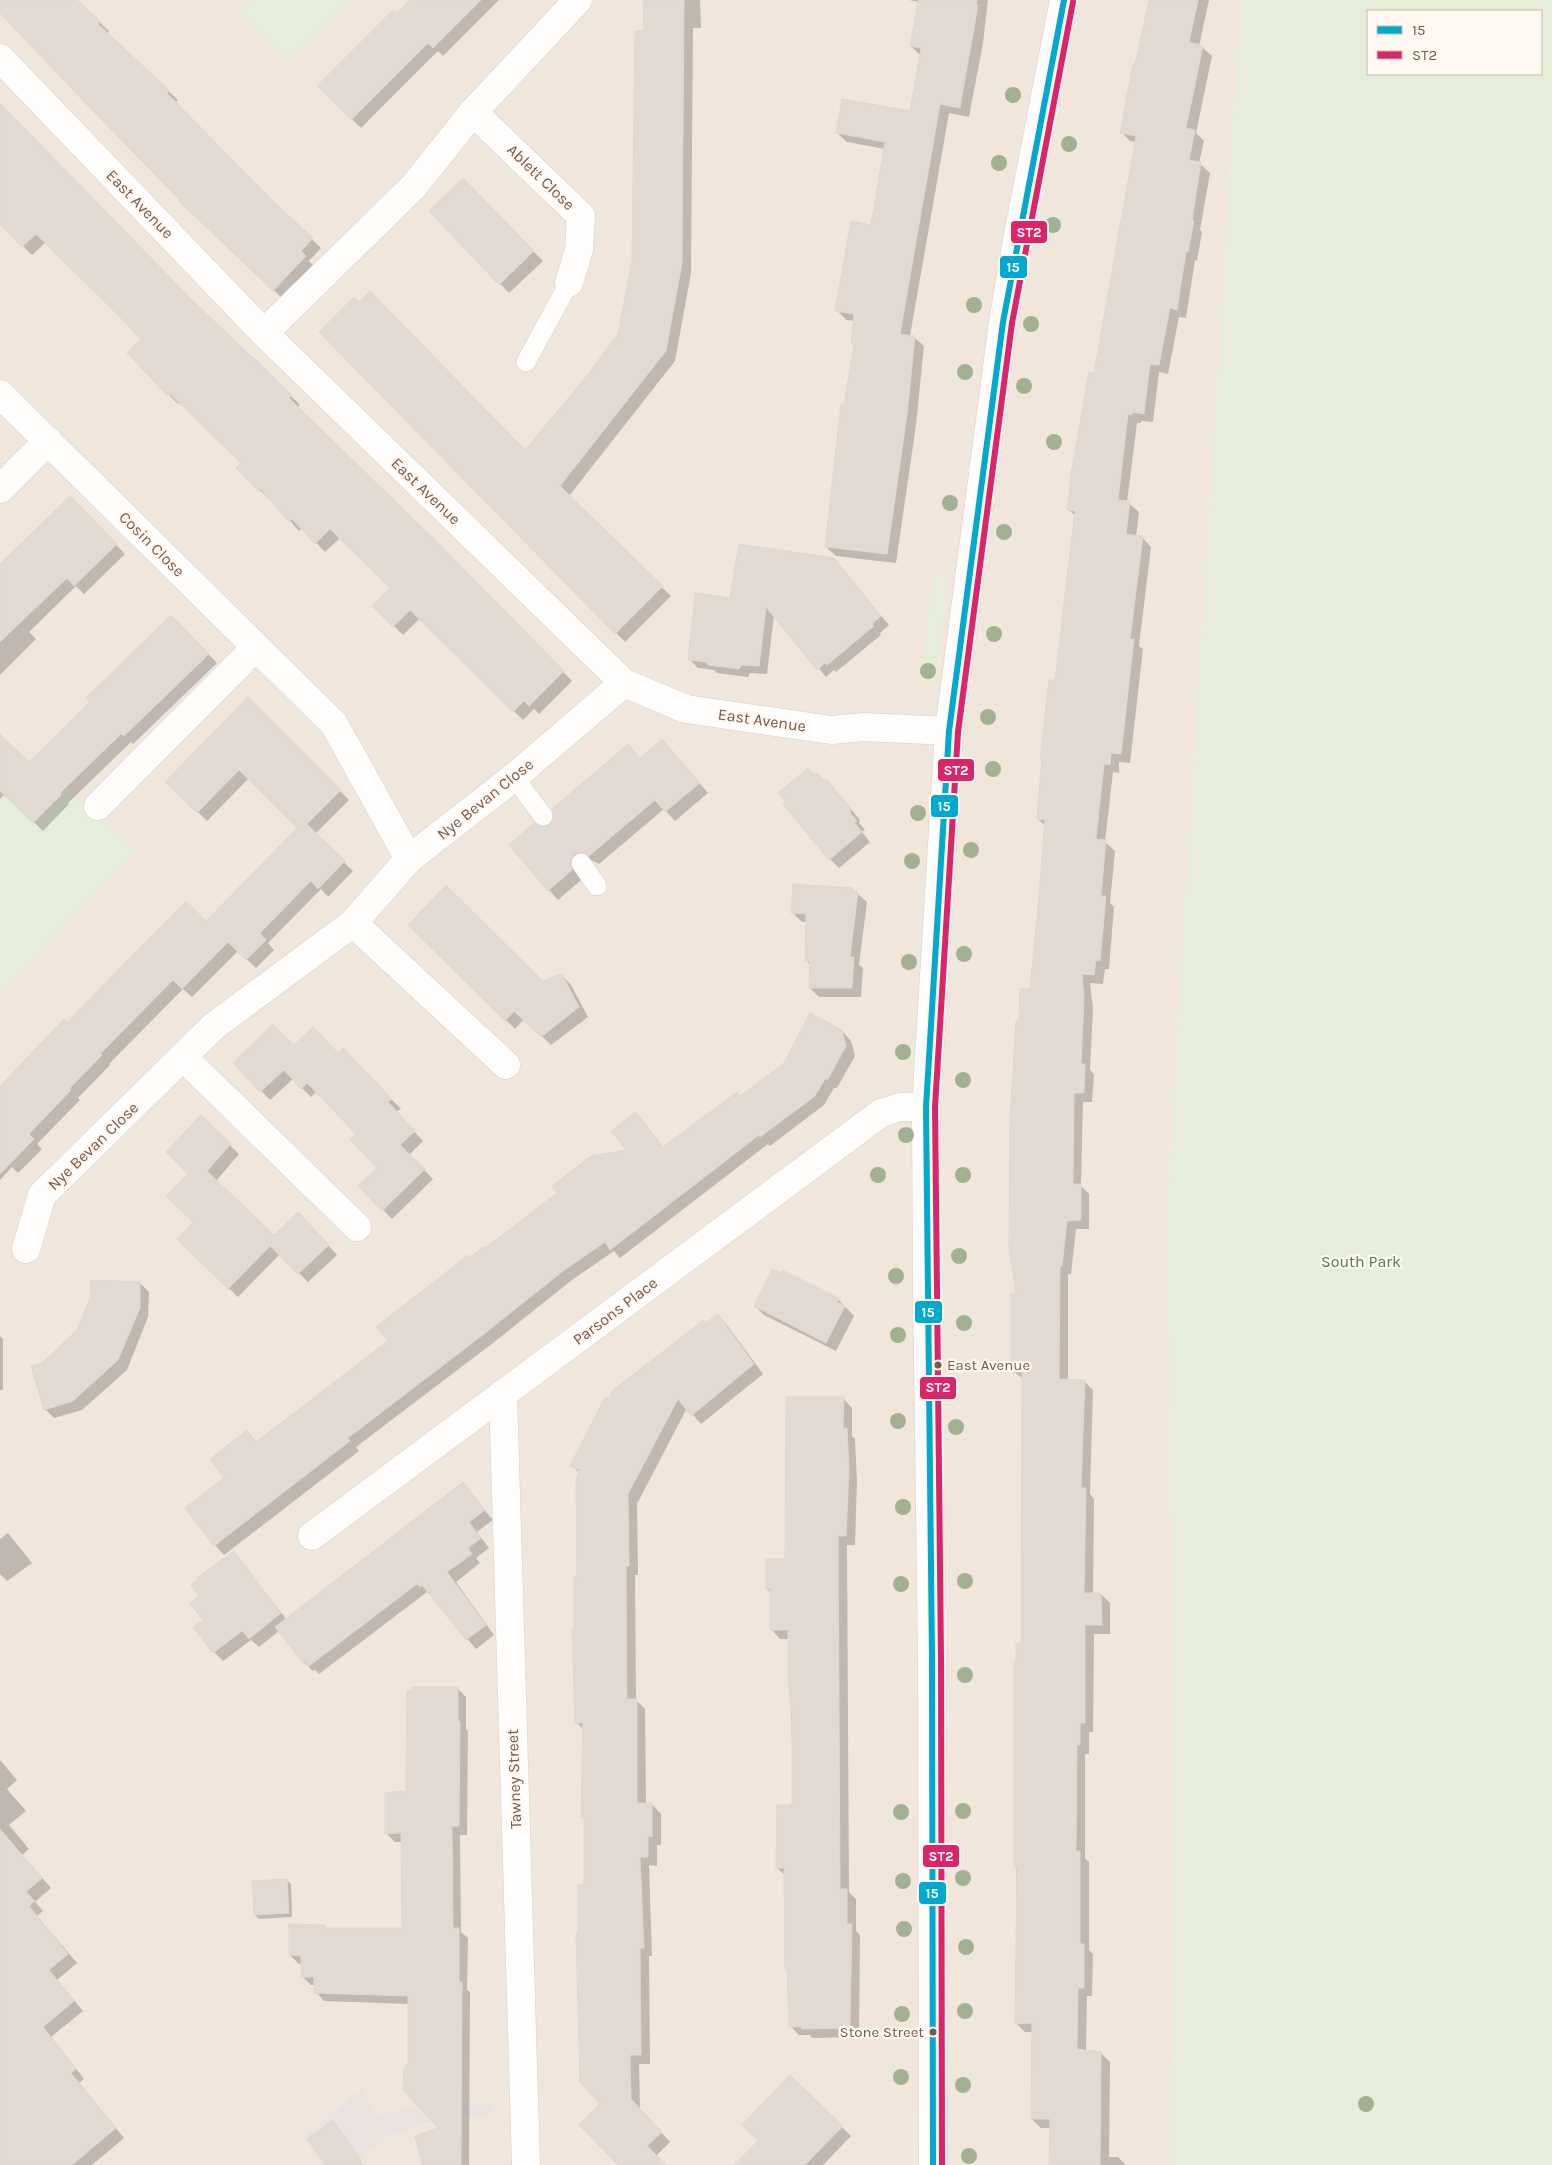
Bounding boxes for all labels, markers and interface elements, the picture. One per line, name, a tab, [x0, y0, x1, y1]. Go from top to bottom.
legend	[1367, 10, 1542, 75]
text: 15	[1412, 21, 1425, 39]
text: ST2	[1412, 46, 1437, 64]
street label: Ablett Close	[503, 140, 579, 214]
street label: East Avenue	[102, 166, 178, 242]
line badge: ST2	[1010, 220, 1048, 244]
text: ST2	[1017, 224, 1041, 241]
line badge: 15	[999, 255, 1028, 279]
text: 15	[1006, 259, 1020, 276]
street label: East Avenue	[388, 453, 464, 529]
street label: Cosin Close	[115, 507, 189, 581]
street label: East Avenue	[717, 704, 807, 736]
street label: Nye Bevan Close	[433, 754, 537, 844]
line badge: ST2	[937, 758, 975, 782]
text: ST2	[944, 762, 968, 779]
line badge: 15	[930, 794, 959, 818]
text: 15	[937, 798, 951, 815]
street label: Nye Bevan Close	[44, 1098, 142, 1194]
park label: South Park	[1321, 1252, 1401, 1271]
street label: Parsons Place	[569, 1273, 661, 1349]
line badge: 15	[914, 1300, 943, 1324]
text: 15	[921, 1304, 935, 1321]
place label: East Avenue	[947, 1356, 1030, 1374]
marker: East Avenue	[933, 1360, 943, 1370]
line badge: ST2	[919, 1376, 957, 1400]
text: ST2	[926, 1379, 950, 1396]
street label: Tawney Street	[503, 1729, 525, 1829]
line badge: ST2	[922, 1844, 960, 1868]
text: ST2	[929, 1848, 953, 1865]
line badge: 15	[918, 1881, 947, 1905]
text: 15	[925, 1885, 939, 1902]
place label: Stone Street	[840, 2023, 924, 2041]
marker: Stone Street	[928, 2027, 938, 2037]

